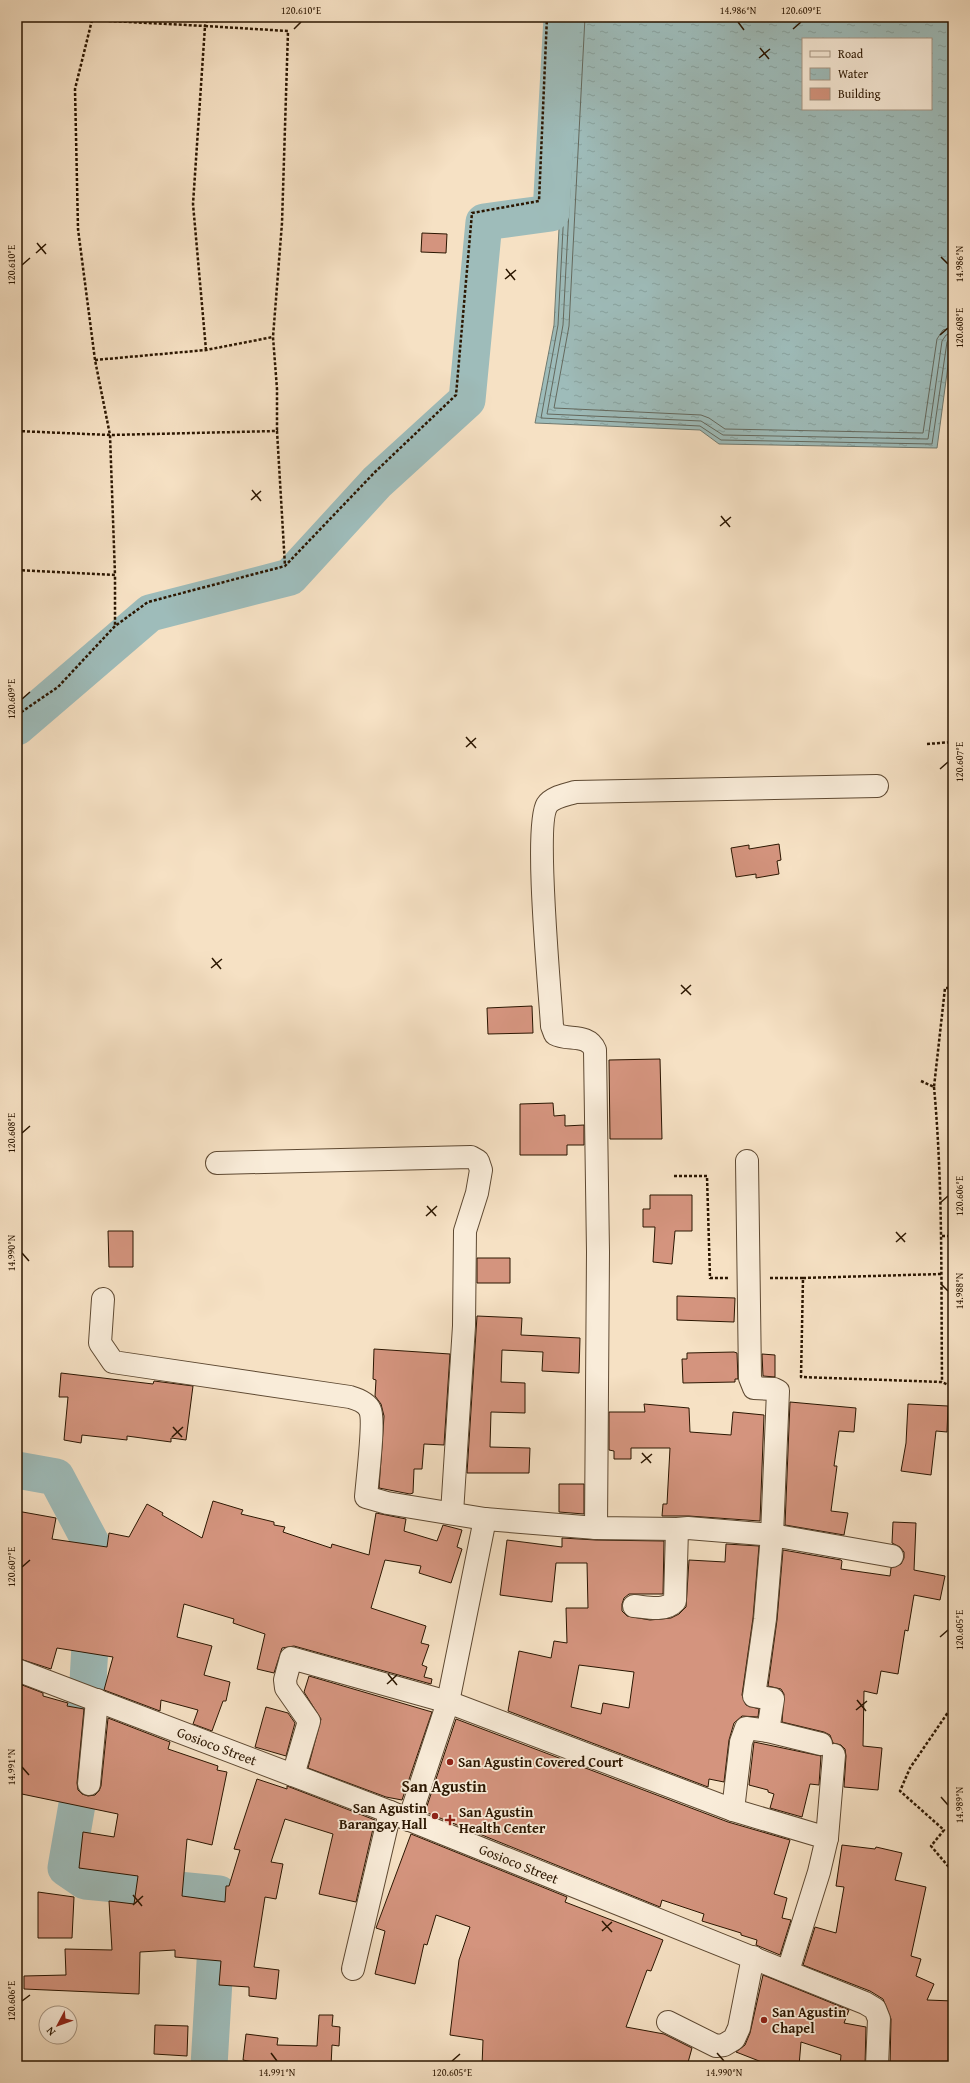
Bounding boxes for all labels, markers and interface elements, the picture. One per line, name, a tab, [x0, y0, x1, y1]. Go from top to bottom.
text: 120.610°E	[281, 3, 321, 18]
text: 14.986°N	[720, 3, 757, 18]
text: 120.609°E	[781, 3, 821, 18]
legend	[802, 38, 932, 110]
text: Road	[838, 45, 864, 62]
text: Water	[838, 65, 868, 82]
text: Building	[838, 85, 881, 102]
text: 120.610°E	[4, 245, 19, 285]
text: 14.986°N	[952, 245, 967, 282]
text: 120.608°E	[952, 308, 967, 348]
text: 120.609°E	[4, 679, 19, 719]
text: 120.607°E	[952, 742, 967, 782]
text: 120.608°E	[4, 1113, 19, 1153]
text: 120.606°E	[952, 1176, 967, 1216]
text: 14.990°N	[4, 1234, 19, 1271]
text: 14.988°N	[952, 1272, 967, 1309]
text: 120.607°E	[4, 1547, 19, 1587]
text: 120.605°E	[952, 1610, 967, 1650]
street label: Gosioco Street	[174, 1722, 260, 1770]
text: 14.991°N	[4, 1748, 19, 1785]
place label: San Agustin Covered Court	[458, 1752, 624, 1772]
marker: San Agustin Covered Court	[445, 1757, 455, 1767]
district label: San Agustin	[402, 1774, 487, 1798]
text: 14.989°N	[952, 1786, 967, 1823]
place label: San Agustin Barangay Hall	[339, 1798, 428, 1834]
place label: San Agustin Health Center	[459, 1802, 546, 1838]
marker: San Agustin Barangay Hall	[430, 1811, 440, 1821]
marker: San Agustin Health Center	[444, 1814, 456, 1826]
street label: Gosioco Street	[476, 1839, 562, 1889]
text: 120.606°E	[4, 1981, 19, 2021]
place label: San Agustin Chapel	[772, 2002, 847, 2038]
north arrow	[38, 2005, 78, 2045]
marker: San Agustin Chapel	[759, 2015, 769, 2025]
text: N	[42, 2023, 59, 2040]
text: 14.991°N	[259, 2065, 296, 2080]
text: 120.605°E	[432, 2065, 472, 2080]
text: 14.990°N	[706, 2065, 743, 2080]

